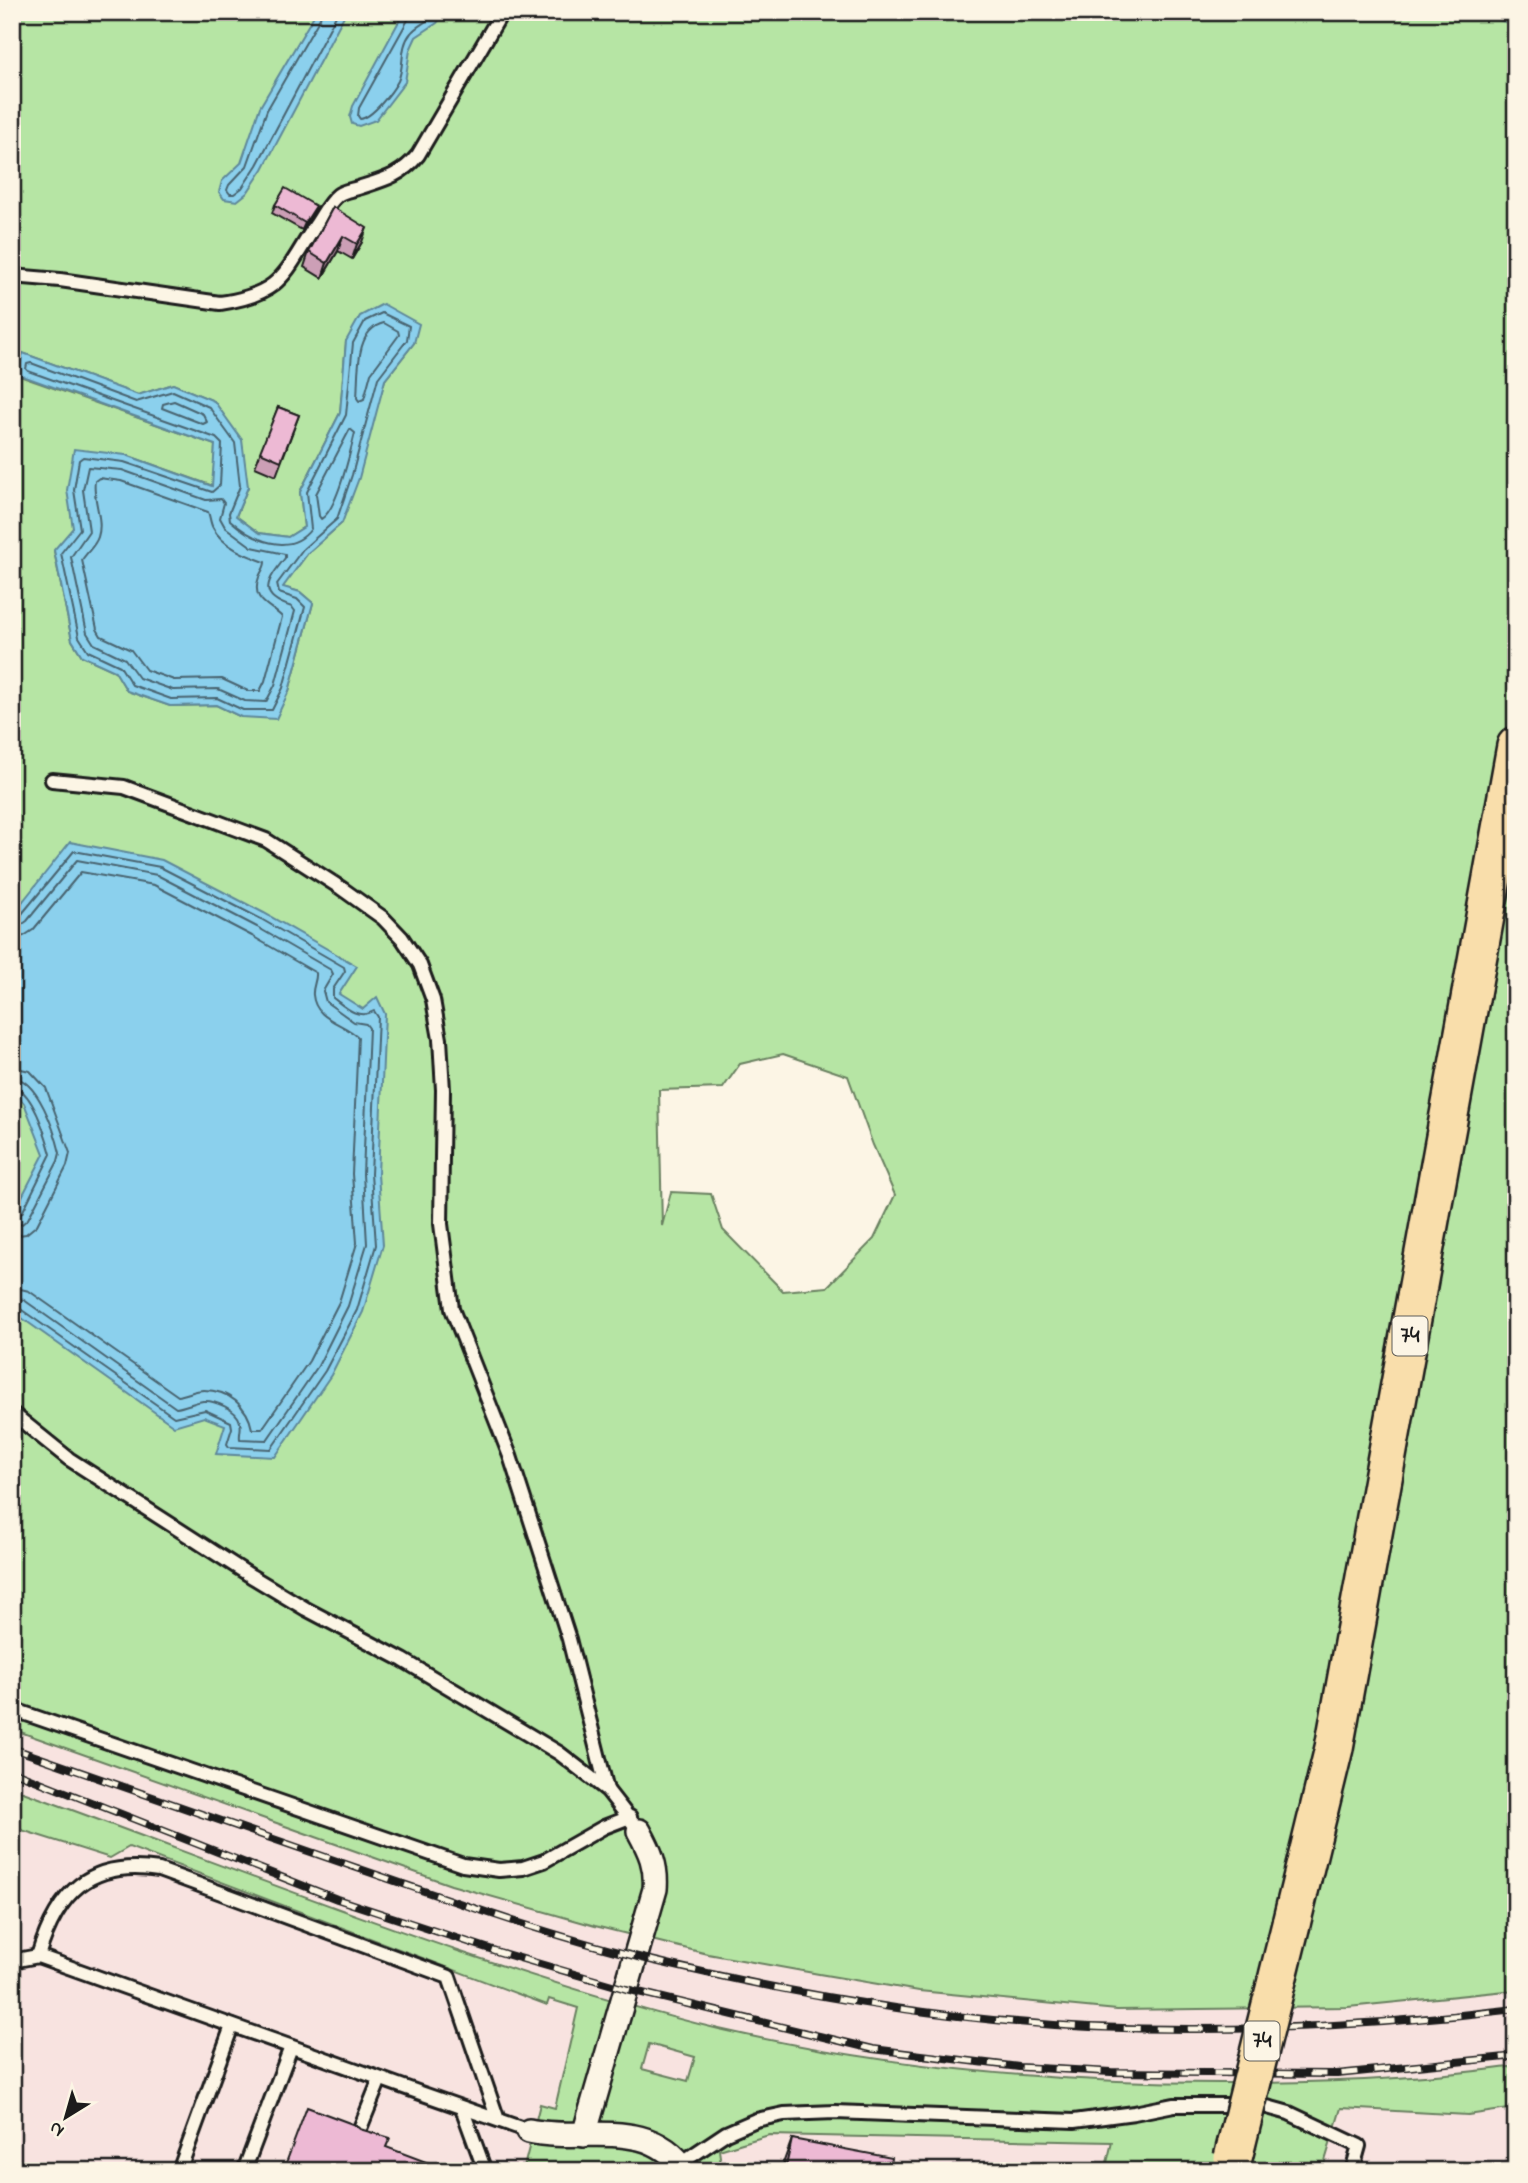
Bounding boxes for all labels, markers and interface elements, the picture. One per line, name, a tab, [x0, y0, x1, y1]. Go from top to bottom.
road number: 74	[1392, 1316, 1428, 1356]
road number: 74	[1244, 2022, 1280, 2060]
north arrow	[32, 2082, 102, 2152]
text: N	[44, 2114, 71, 2143]

